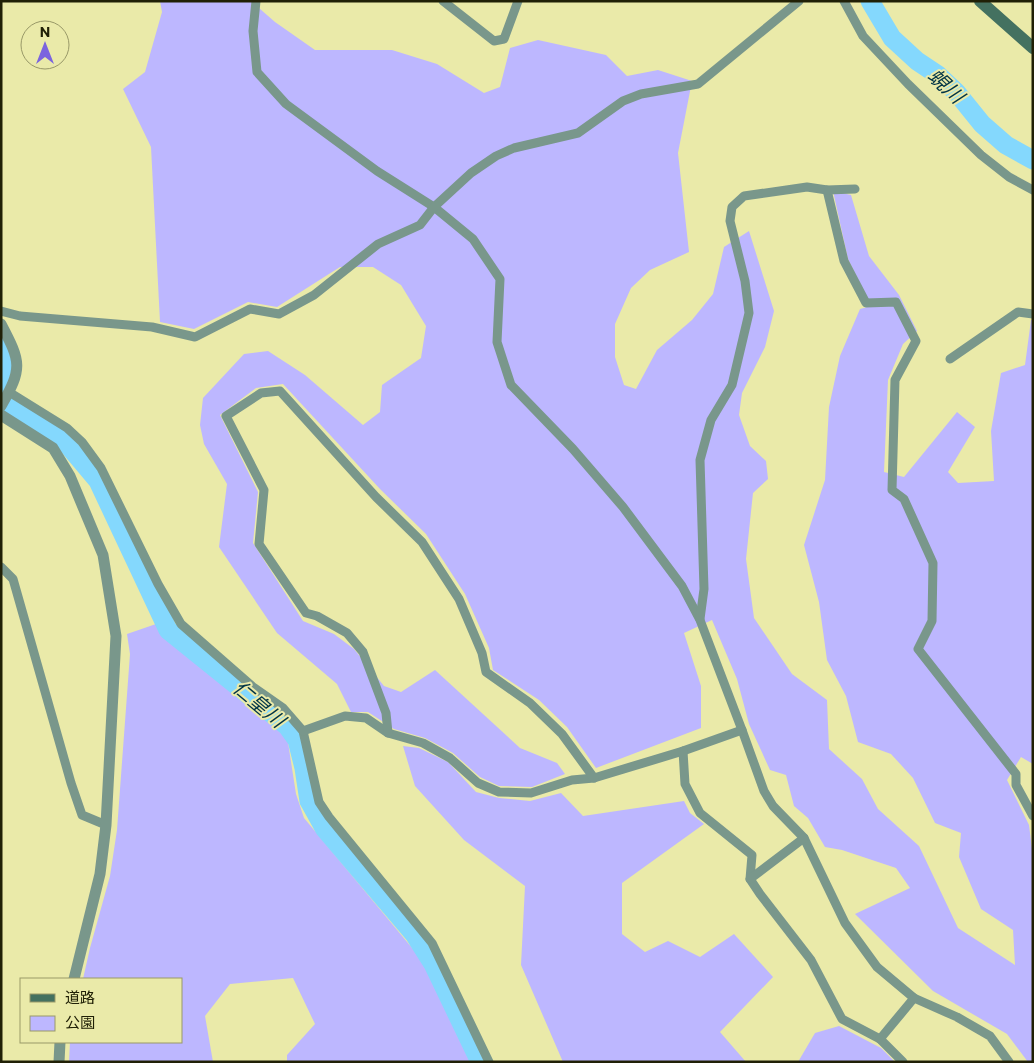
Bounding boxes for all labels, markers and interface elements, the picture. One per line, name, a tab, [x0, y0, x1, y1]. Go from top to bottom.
north arrow	[20, 20, 70, 70]
text: N	[40, 23, 50, 40]
water label: 蜆川	[924, 63, 971, 109]
water label: 仁皇川	[229, 675, 292, 733]
legend	[20, 978, 182, 1043]
text: 道路	[65, 988, 95, 1006]
text: 公園	[65, 1013, 95, 1031]

